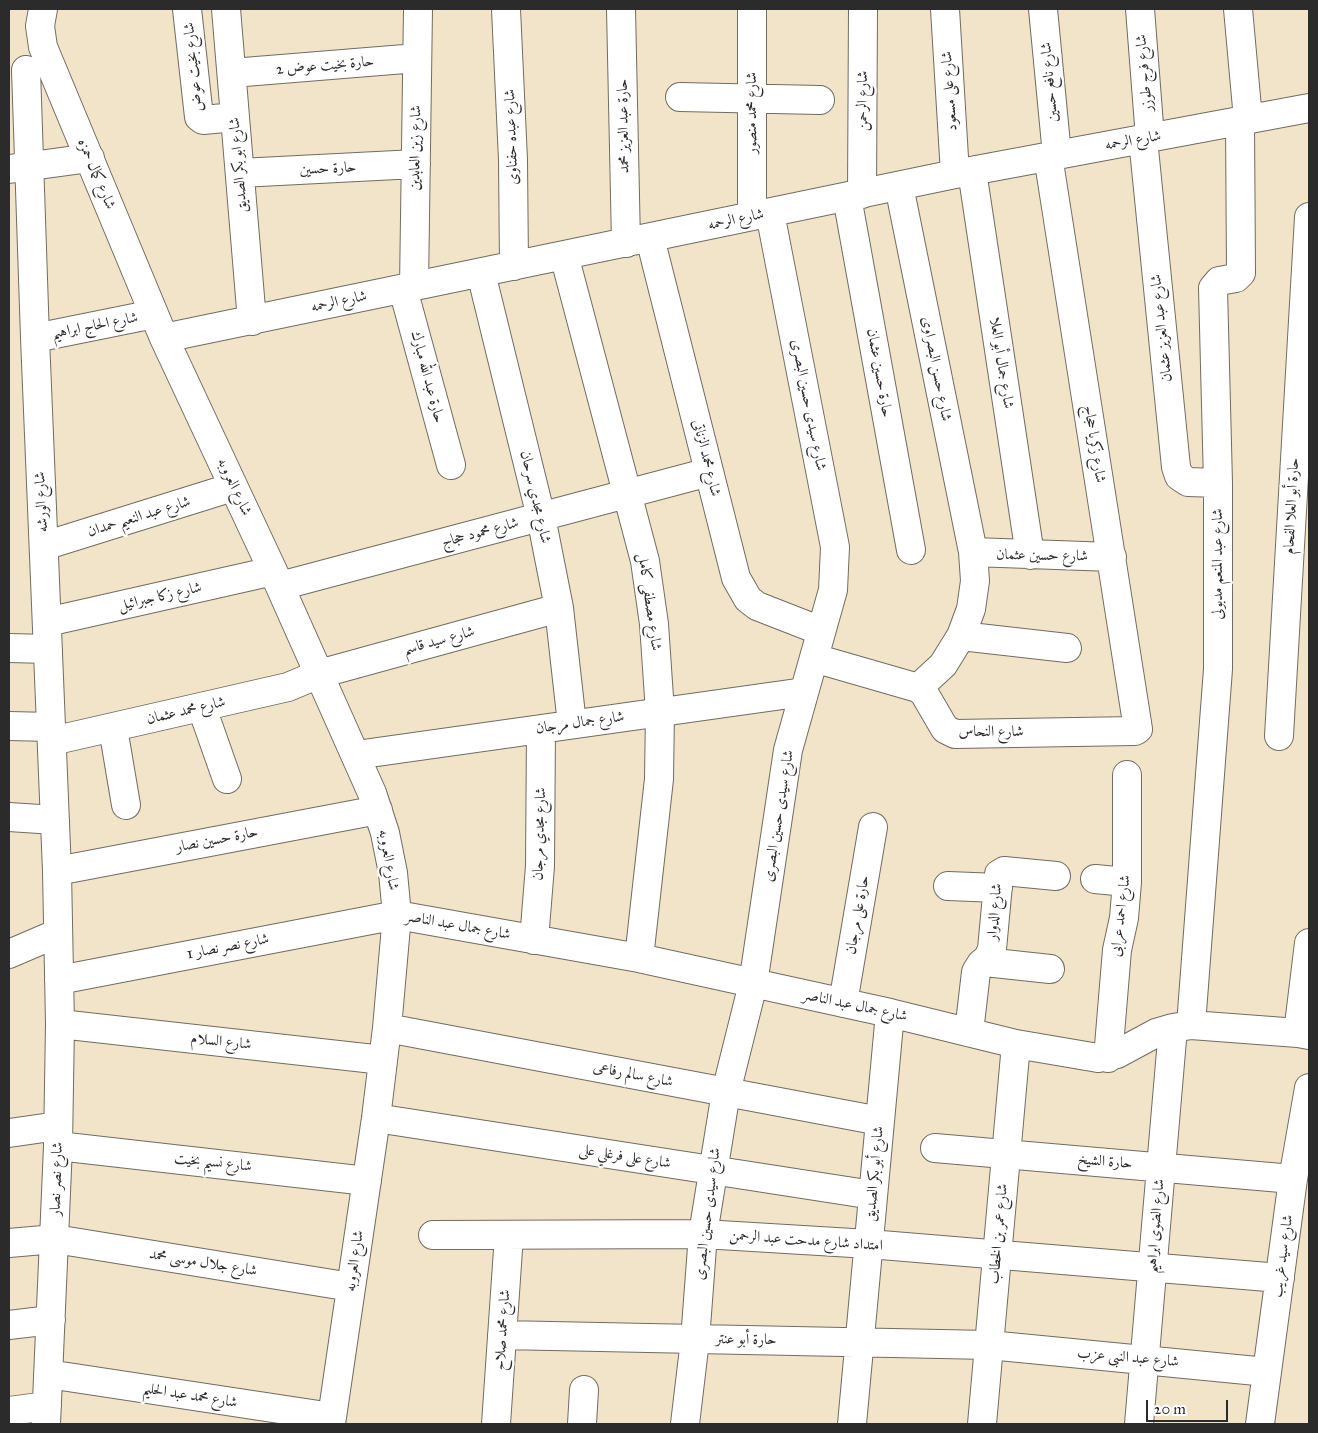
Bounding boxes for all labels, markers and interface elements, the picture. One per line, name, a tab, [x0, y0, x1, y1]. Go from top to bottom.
street label: شارع بخيت عوض	[180, 22, 208, 112]
street label: شارع فرج طوزر	[1133, 34, 1157, 112]
street label: شارع نافع حسين	[1038, 41, 1062, 123]
street label: شارع على مسعود	[938, 50, 962, 132]
street label: حارة بخيت عوض 2	[275, 53, 375, 79]
street label: شارع الرحمن	[854, 71, 872, 131]
street label: شارع محمد منصور	[743, 72, 761, 154]
street label: حارة عبد العزيز محمد	[614, 79, 634, 173]
street label: شارع عبده حفناوى	[501, 89, 523, 185]
street label: شارع زين العابدين	[406, 105, 426, 191]
street label: شارع ابو بكر الصديق	[226, 117, 252, 213]
street label: شارع الرحمه	[1103, 127, 1163, 155]
street label: شارع كمال حمزه	[73, 136, 119, 212]
street label: حارة حسين	[299, 159, 357, 179]
street label: شارع الرحمه	[706, 205, 766, 235]
street label: شارع عبد العزيز عثمان	[1147, 273, 1177, 383]
street label: شارع الرحمه	[309, 287, 369, 317]
street label: شارع الحاج ابراهيم	[50, 309, 140, 343]
street label: شارع حسن البصراوى	[917, 315, 955, 423]
street label: شارع جمال أبو العلا	[985, 316, 1017, 410]
street label: حارة حسين عثمان	[862, 327, 896, 419]
street label: حارة عبد الله مبارك	[406, 329, 448, 425]
street label: شارع سيدى حسين البصرى	[786, 338, 830, 472]
street label: شارع زكريا حجاج	[1079, 404, 1109, 484]
street label: شارع محمد الزناتى	[688, 418, 724, 498]
street label: شارع مجدي سرحان	[516, 449, 554, 545]
street label: شارع العروبه	[213, 455, 255, 519]
street label: حارة أبو العلا الفحام	[1280, 457, 1304, 555]
street label: شارع الورشه	[31, 471, 53, 533]
street label: شارع عبد النعيم حمدان	[85, 493, 193, 541]
street label: شارع عبد المنعم مدبولى	[1209, 509, 1227, 619]
street label: شارع محمود حجاج	[439, 514, 521, 552]
street label: شارع حسين عثمان	[996, 546, 1088, 566]
street label: شارع مصطفى كامل	[633, 552, 665, 652]
street label: شارع زكا جبرائيل	[116, 579, 204, 615]
street label: شارع سيد قاسم	[401, 623, 477, 659]
street label: شارع محمد عثمان	[145, 693, 227, 729]
street label: شارع جمال مرجان	[535, 708, 625, 738]
street label: شارع النحاس	[958, 723, 1024, 741]
street label: شارع سيدى حسين البصرى	[760, 749, 798, 883]
street label: شارع مجدي مرجان	[529, 787, 551, 881]
street label: حارة حسين نصار	[174, 823, 260, 857]
street label: شارع العروبه	[374, 828, 402, 892]
street label: حارة على مرجان	[842, 874, 874, 956]
street label: شارع احمد عرابى	[1107, 874, 1135, 958]
street label: شارع الدوار	[984, 883, 1006, 941]
street label: شارع جمال عبد الناصر	[404, 908, 512, 944]
street label: شارع نصر نصار 1	[185, 930, 271, 964]
street label: شارع جمال عبد الناصر	[801, 986, 909, 1026]
street label: شارع السلام	[190, 1030, 252, 1054]
street label: شارع سالم رفاعى	[592, 1058, 674, 1092]
street label: شارع أبو بكر الصديق	[862, 1126, 888, 1222]
street label: شارع على فرغلي على	[578, 1141, 672, 1173]
street label: شارع نصر نصار	[47, 1142, 67, 1216]
street label: شارع سيدى حسين البصرى	[691, 1147, 725, 1281]
street label: شارع نسيم بخيت	[173, 1150, 253, 1176]
street label: حارة الشيخ	[1077, 1151, 1133, 1173]
street label: شارع الضوى ابراهيم	[1143, 1178, 1169, 1274]
street label: شارع عمر بن الخطاب	[986, 1183, 1012, 1285]
street label: شارع سيد غريب	[1268, 1213, 1298, 1299]
street label: امتداد شارع مدحت عبد الرحمن	[729, 1227, 883, 1255]
street label: شارع العروبه	[342, 1229, 368, 1293]
street label: شارع جلال موسى محمد	[148, 1246, 258, 1280]
street label: شارع محمد صلاح	[491, 1289, 515, 1371]
street label: حارة أبو عنتر	[715, 1330, 777, 1350]
street label: شارع عبد النبى عزب	[1076, 1345, 1180, 1371]
street label: شارع محمد عبد الحليم	[141, 1380, 239, 1412]
scale bar	[1148, 1390, 1230, 1422]
text: 20 m	[1154, 1400, 1186, 1418]

